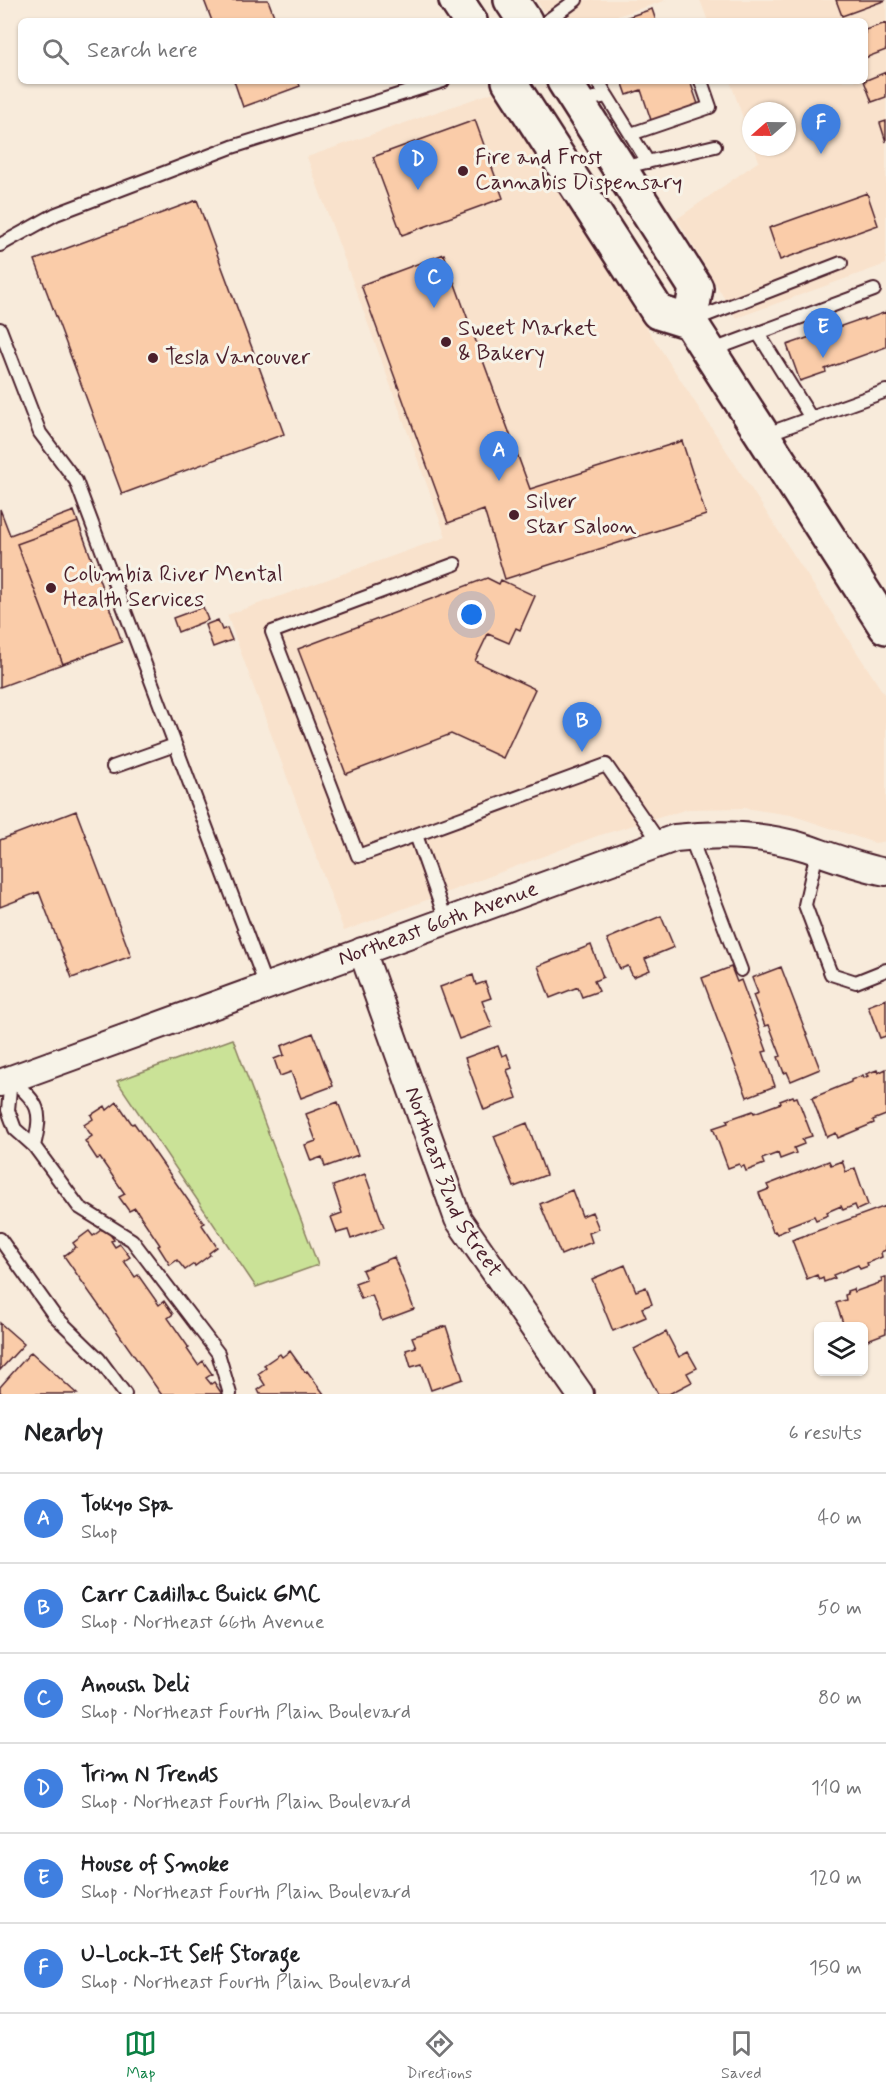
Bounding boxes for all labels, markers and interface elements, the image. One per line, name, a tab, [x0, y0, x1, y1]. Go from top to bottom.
search box	[18, 18, 868, 84]
icon: search	[39, 35, 72, 68]
text: Search here	[87, 37, 198, 65]
north arrow	[742, 102, 796, 156]
pin: F	[802, 104, 840, 154]
pin: D	[398, 140, 438, 190]
place label: Fire and Frost Cannabis Dispensary	[475, 144, 682, 197]
marker: Fire and Frost Cannabis Dispensary	[456, 164, 470, 178]
pin: C	[414, 258, 454, 308]
pin: E	[804, 308, 842, 358]
place label: Sweet Market & Bakery	[458, 315, 597, 368]
marker: Sweet Market & Bakery	[439, 335, 453, 349]
place label: Tesla Vancouver	[165, 344, 311, 372]
marker: Tesla Vancouver	[146, 351, 160, 365]
pin: A	[480, 432, 518, 481]
place label: Silver Star Saloon	[526, 488, 636, 541]
marker: Silver Star Saloon	[507, 508, 521, 522]
place label: Columbia River Mental Health Services	[63, 561, 283, 614]
marker: Columbia River Mental Health Services	[44, 581, 58, 595]
your location	[457, 600, 486, 629]
pin: B	[562, 702, 602, 752]
street label: Northeast 66th Avenue	[334, 875, 542, 973]
street label: Northeast 32nd Street	[398, 1083, 508, 1283]
map controls	[814, 1322, 868, 1376]
button: layers	[814, 1322, 868, 1376]
text: Nearby	[24, 1416, 103, 1450]
text: 6 results	[789, 1420, 862, 1447]
text: Tokyo Spa	[81, 1491, 173, 1519]
text: A	[37, 1505, 50, 1532]
text: 40 m	[818, 1505, 862, 1532]
text: Shop	[81, 1519, 118, 1546]
text: Carr Cadillac Buick GMC	[81, 1581, 320, 1609]
text: B	[37, 1595, 50, 1622]
text: 50 m	[817, 1595, 862, 1622]
text: Shop · Northeast 66th Avenue	[81, 1609, 325, 1636]
text: Anoush Deli	[81, 1671, 190, 1699]
text: C	[36, 1685, 51, 1712]
text: 80 m	[818, 1685, 862, 1712]
text: Shop · Northeast Fourth Plain Boulevard	[81, 1699, 411, 1726]
text: Trim N Trends	[81, 1761, 218, 1789]
text: D	[37, 1775, 50, 1802]
text: 110 m	[811, 1775, 862, 1802]
text: Shop · Northeast Fourth Plain Boulevard	[81, 1789, 411, 1816]
text: House of Smoke	[81, 1851, 229, 1879]
text: E	[38, 1865, 49, 1892]
text: 120 m	[809, 1865, 862, 1892]
text: Shop · Northeast Fourth Plain Boulevard	[81, 1879, 411, 1906]
text: U-Lock-It Self Storage	[81, 1941, 300, 1969]
text: F	[38, 1955, 49, 1982]
text: 150 m	[809, 1955, 862, 1982]
text: Shop · Northeast Fourth Plain Boulevard	[81, 1969, 411, 1996]
tab: Map	[124, 2027, 157, 2084]
tab: Directions	[406, 2027, 472, 2084]
tab: Saved	[721, 2027, 762, 2084]

